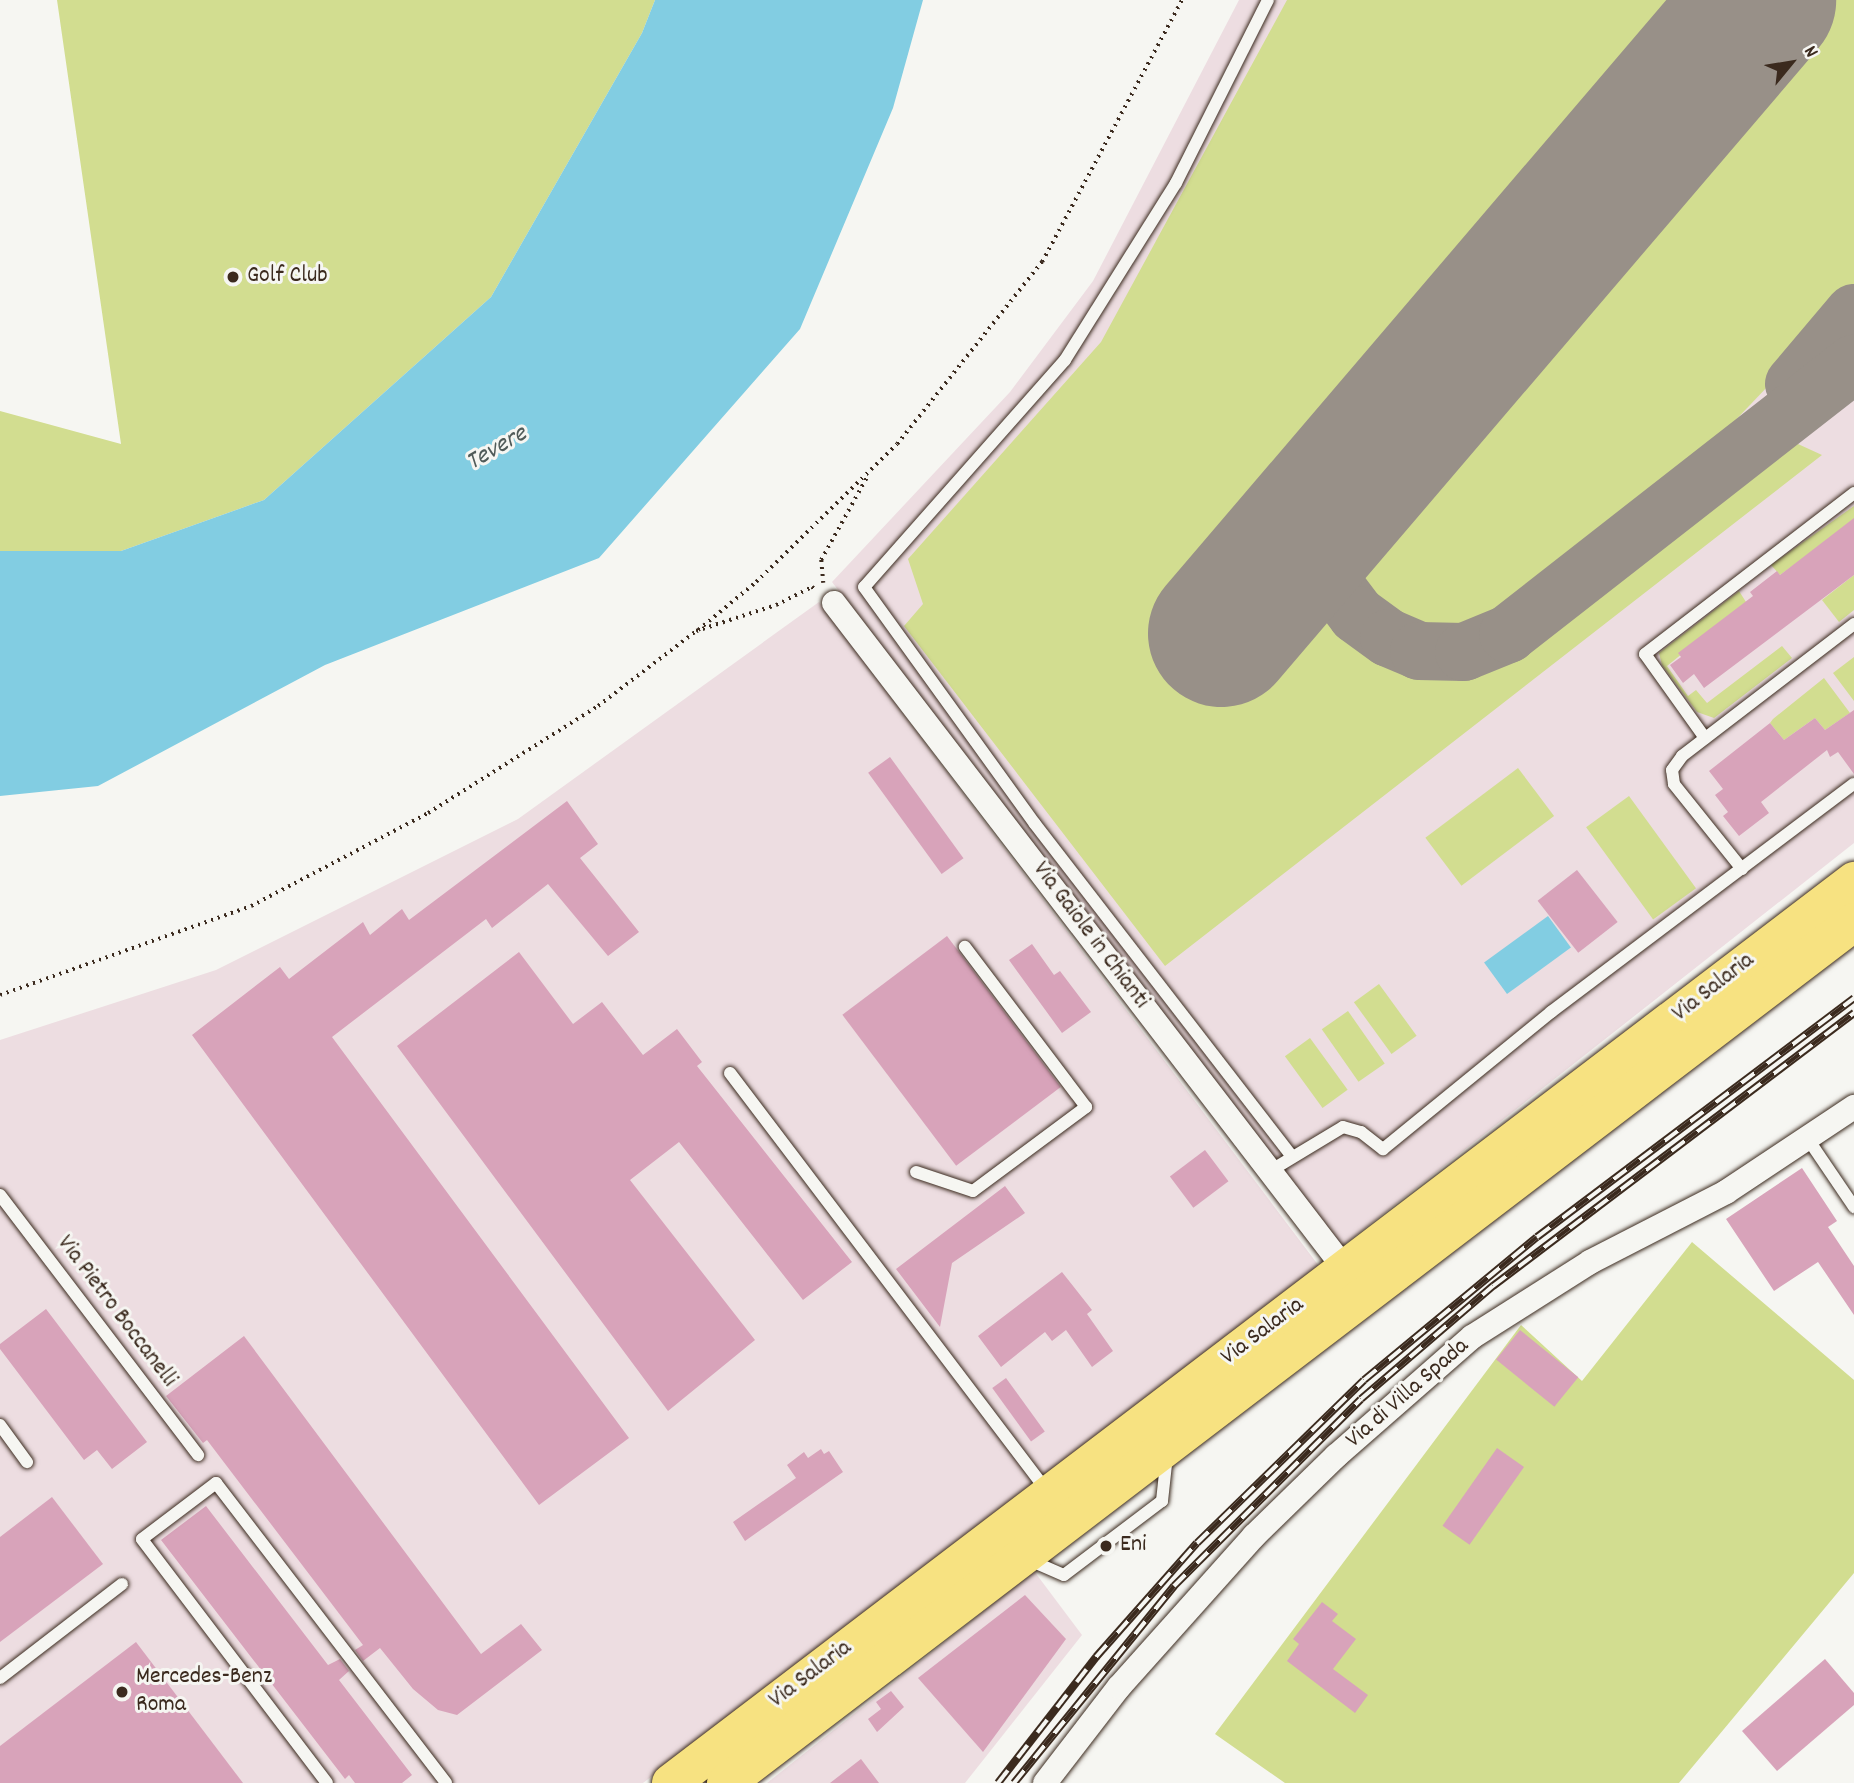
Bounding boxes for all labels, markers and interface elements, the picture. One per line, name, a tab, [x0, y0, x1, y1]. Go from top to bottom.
north arrow	[1756, 28, 1826, 98]
text: N	[1796, 41, 1824, 63]
place label: Golf Club	[247, 263, 328, 291]
marker: Golf Club	[225, 269, 241, 285]
water label: Tevere	[461, 419, 533, 479]
street label: Via Gaiole in Chianti	[1025, 857, 1155, 1015]
street label: Via Salaria	[1667, 947, 1761, 1029]
street label: Via Pietro Boccanelli	[50, 1230, 182, 1394]
street label: Via Salaria	[1216, 1292, 1310, 1372]
street label: Via di Villa Spada	[1341, 1333, 1475, 1455]
place label: Eni	[1120, 1532, 1146, 1560]
marker: Eni	[1098, 1538, 1114, 1554]
street label: Via Salaria	[764, 1635, 858, 1715]
place label: Mercedes-Benz Roma	[136, 1664, 272, 1720]
marker: Mercedes-Benz Roma	[114, 1684, 130, 1700]

